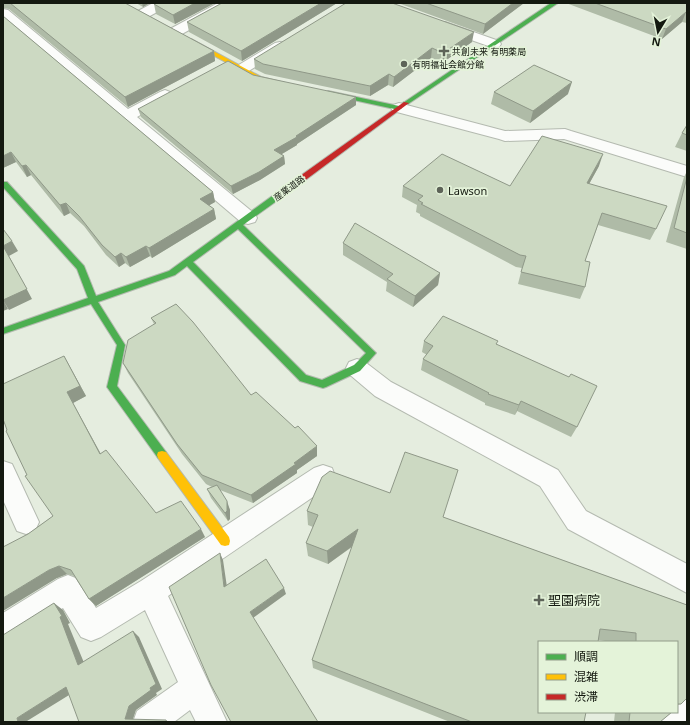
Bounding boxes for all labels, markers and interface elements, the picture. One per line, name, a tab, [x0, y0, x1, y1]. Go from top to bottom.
north arrow	[638, 12, 678, 52]
text: N	[650, 34, 662, 51]
place label: 共創未来 有明薬局	[452, 45, 526, 58]
marker: 共創未来 有明薬局	[439, 46, 449, 56]
place label: 有明福祉会館分館	[412, 58, 484, 71]
marker: 有明福祉会館分館	[399, 59, 409, 69]
street label: 産業道路	[271, 172, 307, 204]
place label: Lawson	[448, 183, 487, 198]
marker: Lawson	[435, 185, 445, 195]
place label: 聖園病院	[548, 591, 600, 609]
marker: 聖園病院	[533, 594, 545, 606]
legend	[538, 641, 678, 713]
text: 順調	[574, 648, 598, 665]
text: 混雑	[574, 668, 598, 685]
text: 渋滞	[574, 688, 598, 705]

